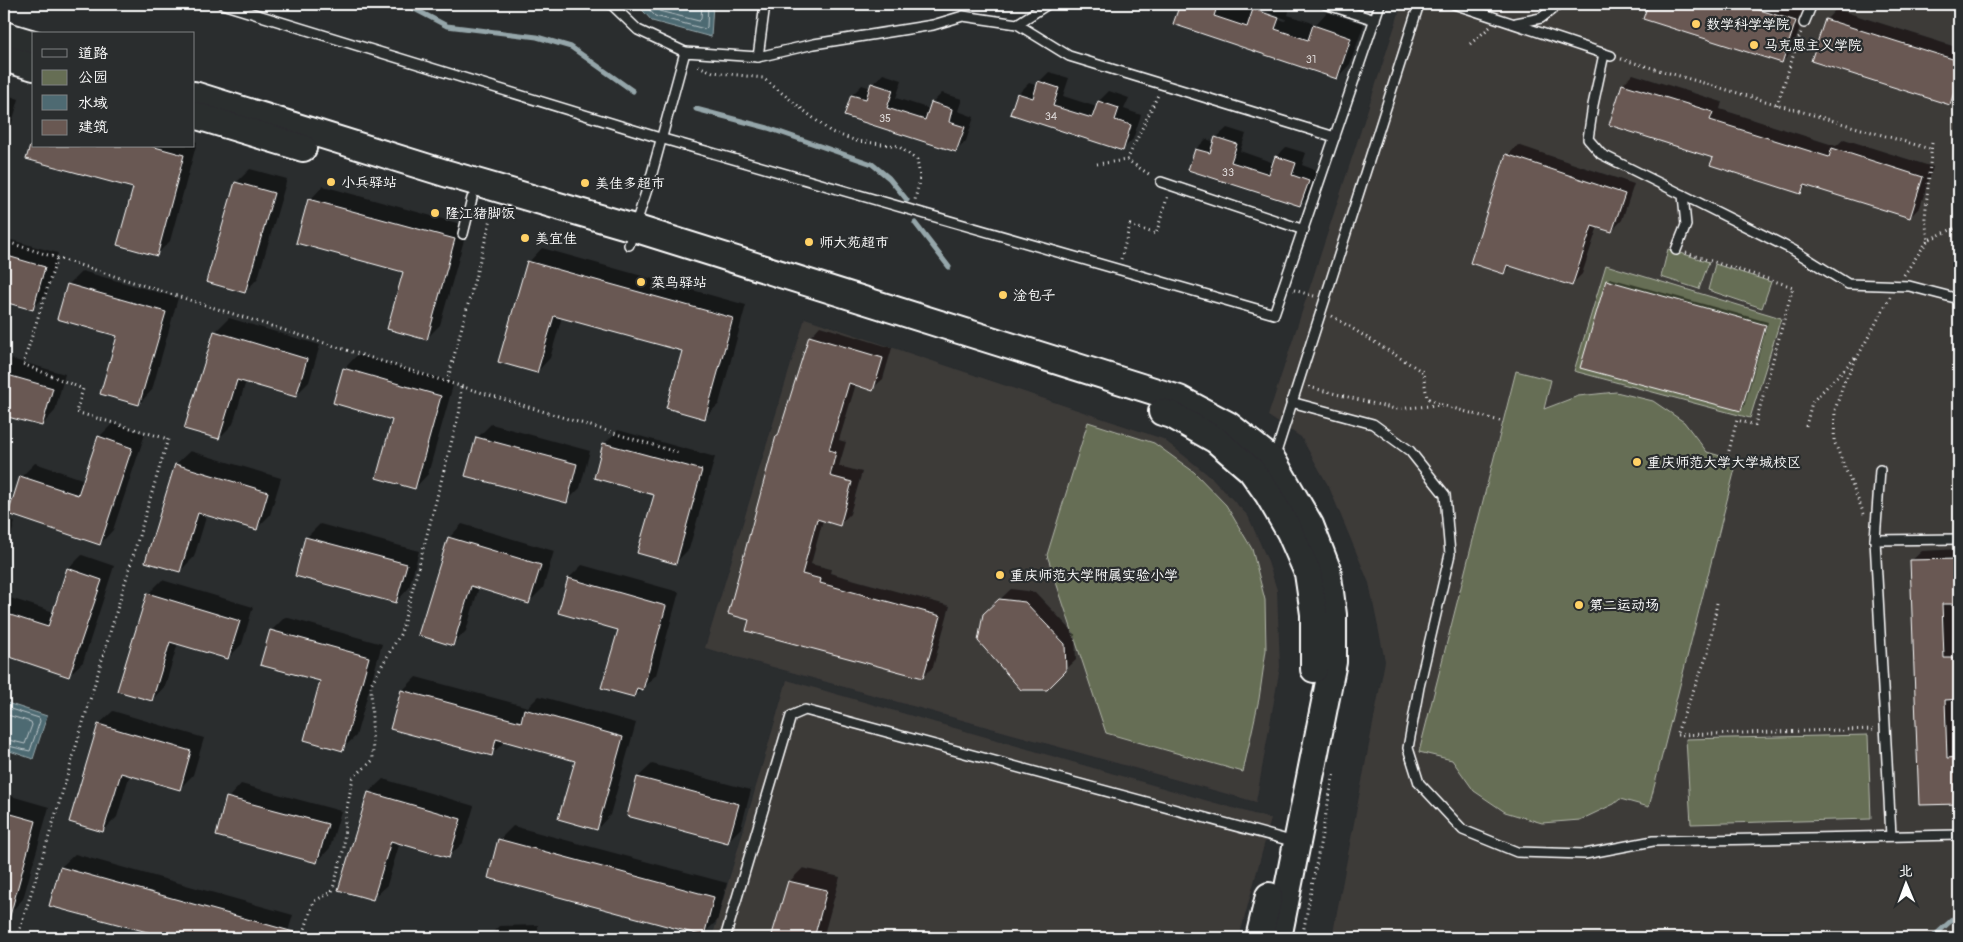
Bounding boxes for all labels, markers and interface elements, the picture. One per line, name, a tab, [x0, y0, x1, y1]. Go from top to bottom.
place label: 数学科学学院	[1706, 16, 1790, 33]
marker: 数学科学学院	[1690, 18, 1702, 30]
legend	[32, 32, 195, 148]
place label: 马克思主义学院	[1764, 37, 1862, 54]
marker: 马克思主义学院	[1748, 39, 1760, 51]
text: 道路	[78, 44, 108, 63]
house number: 31	[1306, 53, 1316, 66]
text: 公园	[78, 68, 108, 87]
text: 水域	[78, 94, 108, 113]
house number: 34	[1045, 110, 1058, 123]
house number: 35	[879, 112, 891, 125]
text: 建筑	[78, 118, 108, 137]
house number: 33	[1222, 166, 1234, 179]
place label: 小兵驿站	[341, 174, 397, 191]
place label: 美佳多超市	[595, 175, 665, 192]
marker: 小兵驿站	[325, 176, 337, 188]
marker: 美佳多超市	[579, 177, 591, 189]
place label: 隆江猪脚饭	[445, 205, 515, 222]
marker: 隆江猪脚饭	[429, 207, 441, 219]
place label: 美宜佳	[535, 230, 577, 247]
marker: 美宜佳	[519, 232, 531, 244]
place label: 师大苑超市	[819, 234, 889, 251]
marker: 师大苑超市	[803, 236, 815, 248]
place label: 菜鸟驿站	[651, 274, 707, 291]
marker: 菜鸟驿站	[635, 276, 647, 288]
place label: 淦包子	[1013, 287, 1055, 304]
marker: 淦包子	[997, 289, 1009, 301]
place label: 重庆师范大学大学城校区	[1647, 454, 1801, 471]
marker: 重庆师范大学大学城校区	[1631, 456, 1643, 468]
place label: 重庆师范大学附属实验小学	[1010, 567, 1178, 584]
marker: 重庆师范大学附属实验小学	[994, 569, 1006, 581]
place label: 第二运动场	[1589, 597, 1659, 614]
marker: 第二运动场	[1573, 599, 1585, 611]
north arrow	[1880, 860, 1930, 910]
text: 北	[1899, 863, 1913, 880]

